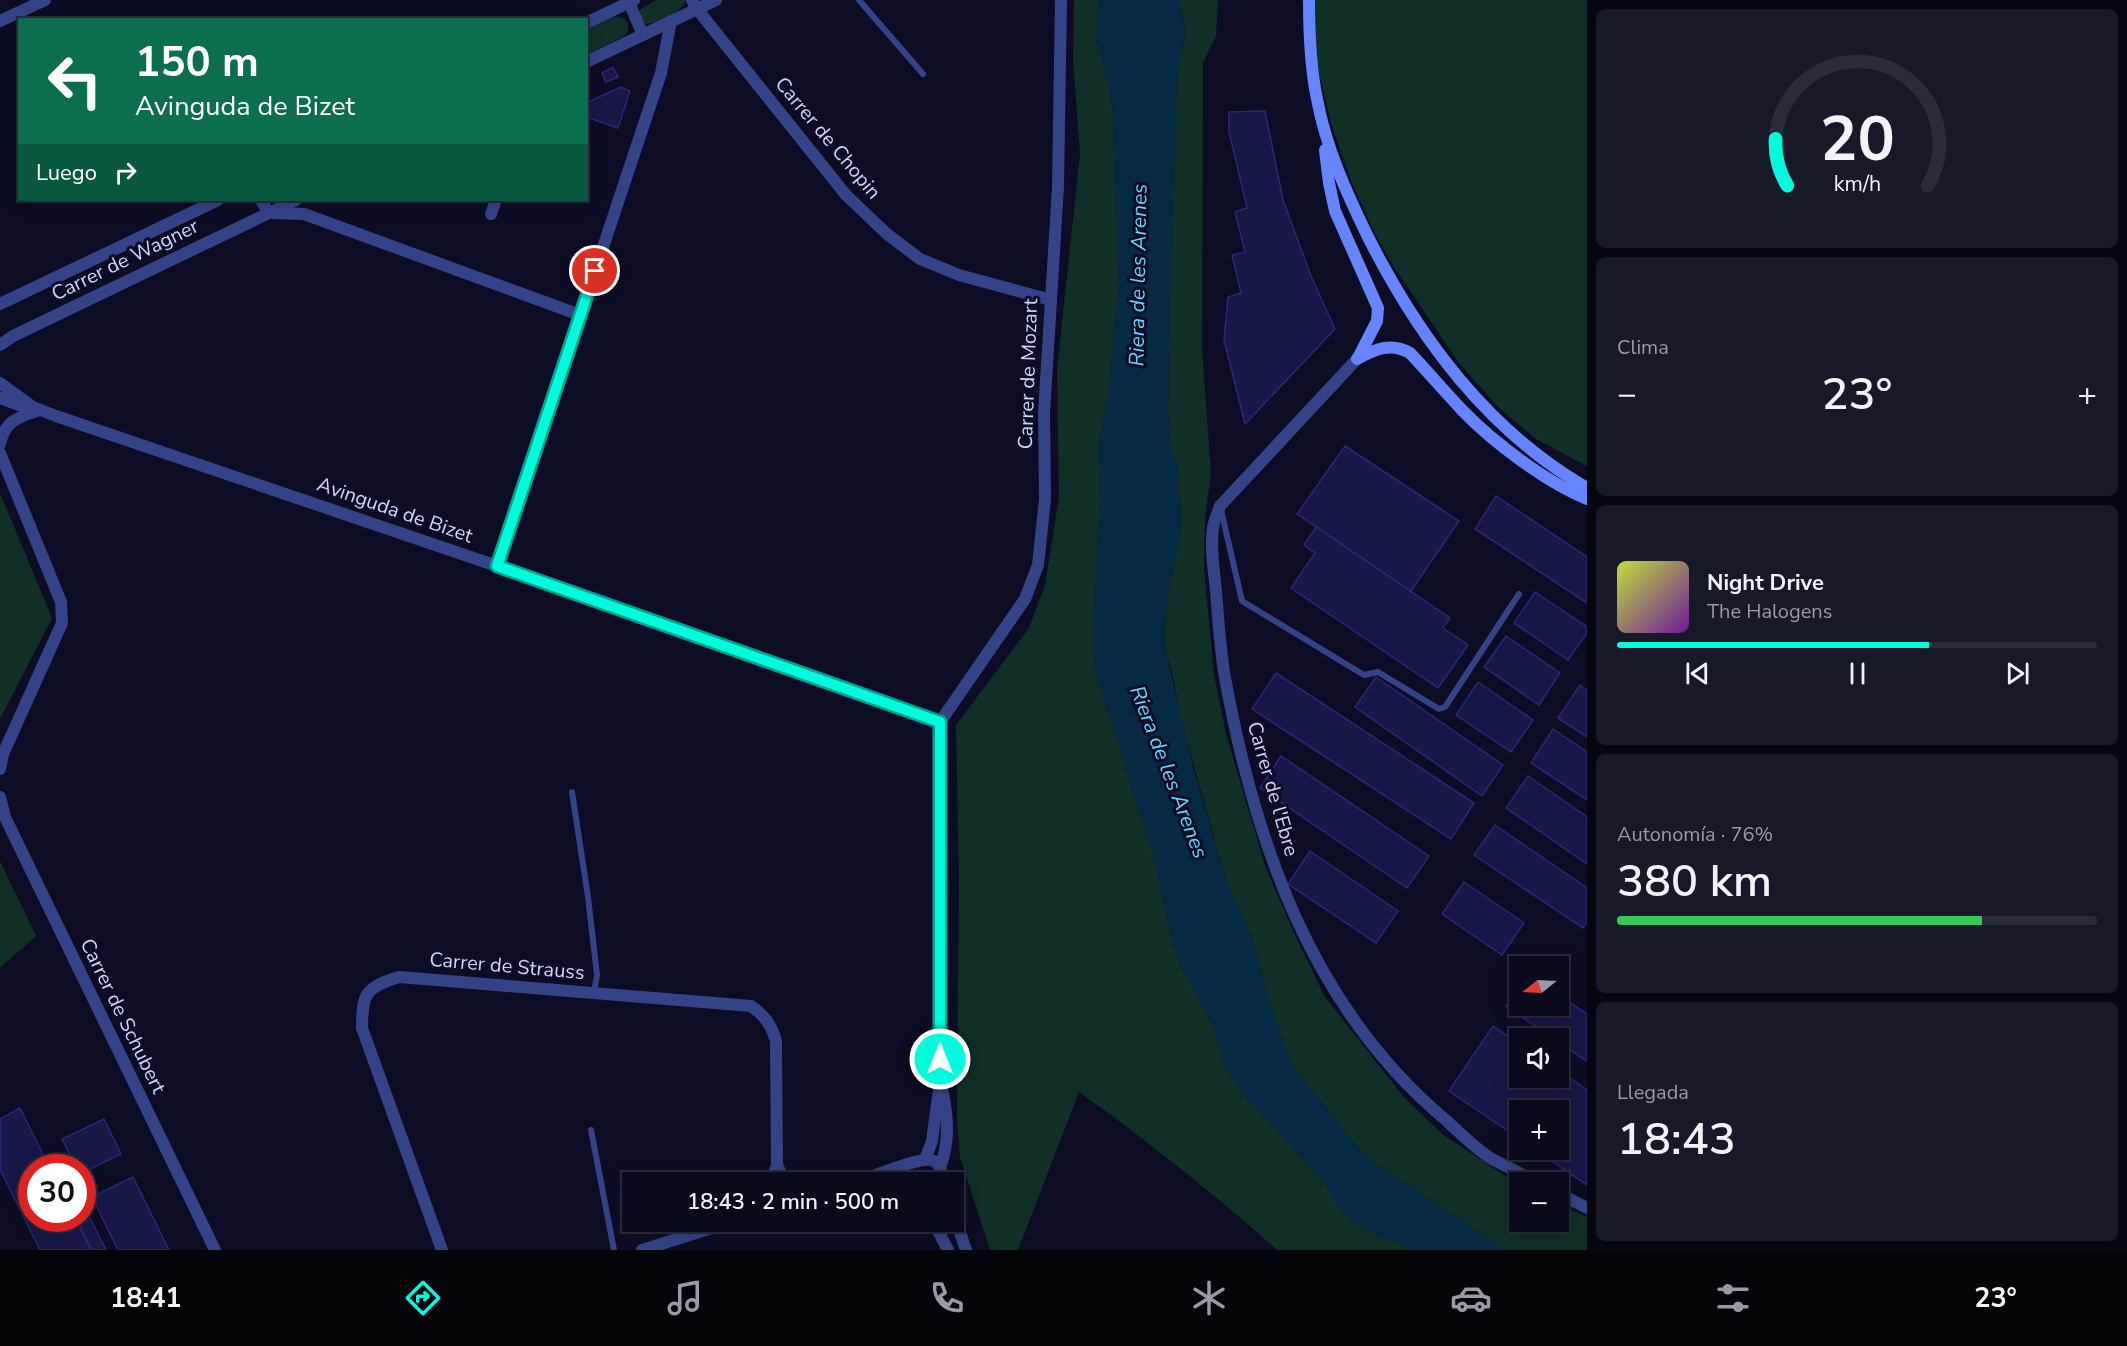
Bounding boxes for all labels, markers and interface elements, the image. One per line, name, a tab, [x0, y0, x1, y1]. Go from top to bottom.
text: 150 m	[135, 34, 259, 91]
icon: left	[36, 42, 114, 120]
street label: Carrer de Chopin	[769, 71, 887, 205]
text: Avinguda de Bizet	[135, 88, 355, 125]
text: 20	[1820, 97, 1894, 182]
icon: right	[109, 156, 142, 189]
text: Luego	[36, 158, 97, 188]
text: km/h	[1833, 169, 1881, 199]
water label: Riera de les Arenes	[1122, 183, 1154, 367]
street label: Carrer de Wagner	[47, 213, 203, 307]
pin	[569, 245, 620, 296]
icon: arrive	[578, 254, 611, 287]
street label: Carrer de Mozart	[1012, 297, 1044, 450]
text: Clima	[1617, 334, 1669, 361]
text: 23°	[1822, 364, 1892, 425]
text: −	[1617, 372, 1637, 417]
text: +	[2077, 372, 2097, 417]
street label: Avinguda de Bizet	[314, 471, 477, 550]
text: Night Drive	[1707, 568, 1824, 598]
text: The Halogens	[1707, 598, 1832, 625]
icon: previous	[1681, 657, 1714, 690]
icon: pause	[1841, 657, 1874, 690]
icon: next	[2001, 657, 2034, 690]
water label: Riera de les Arenes	[1123, 682, 1215, 862]
street label: Carrer de l'Ebre	[1241, 719, 1305, 859]
text: Autonomía · 76%	[1617, 821, 1773, 848]
text: 380 km	[1617, 851, 1772, 912]
street label: Carrer de Schubert	[74, 934, 173, 1099]
street label: Carrer de Strauss	[428, 946, 586, 986]
north arrow	[1509, 956, 1569, 1016]
map controls	[1509, 956, 1569, 1232]
position arrow	[908, 1027, 972, 1091]
button: sound	[1509, 1028, 1569, 1088]
text: Llegada	[1617, 1079, 1689, 1106]
button: +	[1509, 1100, 1569, 1160]
text: 18:43	[1617, 1109, 1736, 1170]
speed limit sign: 30	[18, 1154, 96, 1232]
button: −	[1509, 1172, 1569, 1232]
text: 18:43 · 2 min · 500 m	[687, 1187, 899, 1217]
icon: directions	[402, 1277, 444, 1319]
icon: music	[664, 1277, 706, 1319]
icon: phone	[926, 1277, 968, 1319]
icon: climate	[1188, 1277, 1230, 1319]
icon: car	[1450, 1277, 1492, 1319]
icon: filters	[1712, 1277, 1754, 1319]
text: 18:41	[110, 1280, 182, 1317]
text: 23°	[1974, 1280, 2017, 1317]

